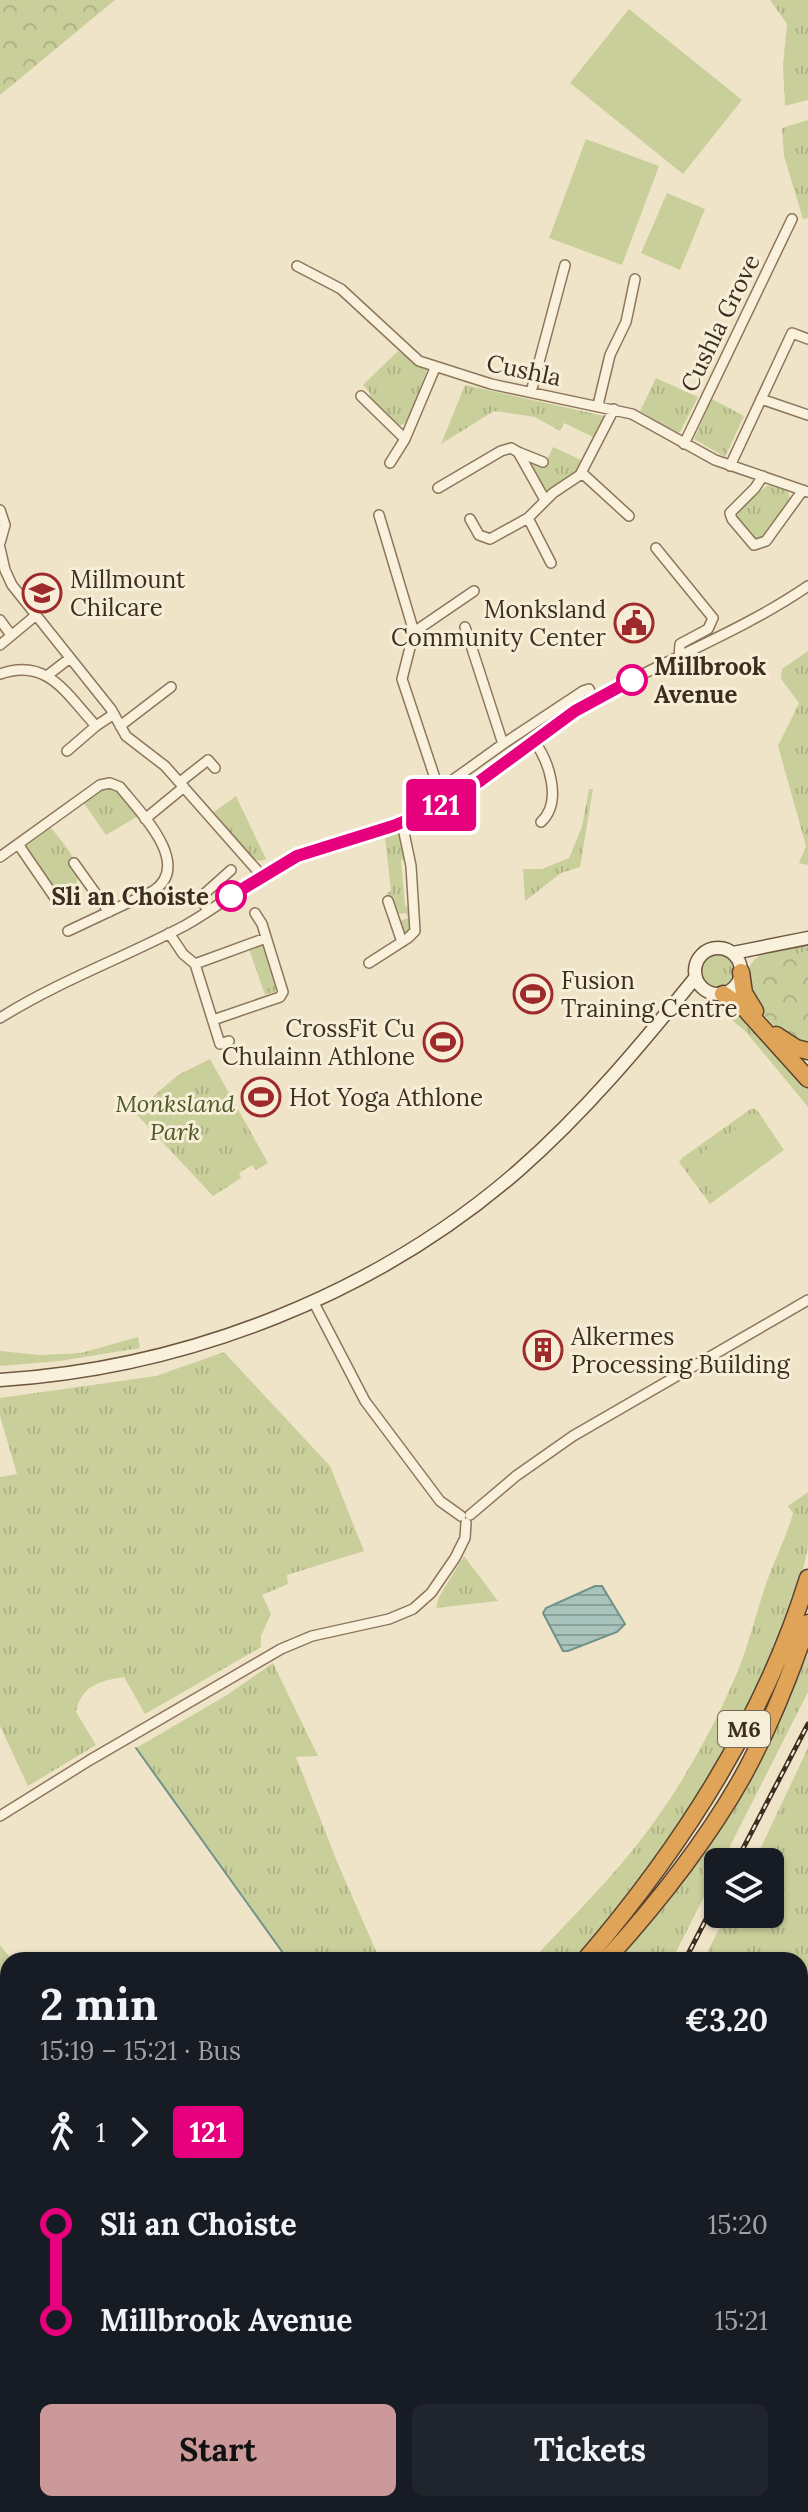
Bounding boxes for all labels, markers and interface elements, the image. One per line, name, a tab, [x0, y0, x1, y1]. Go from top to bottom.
street label: Cushla Grove	[673, 249, 767, 397]
street label: Cushla	[484, 347, 564, 393]
place label: Millmount Chilcare	[70, 564, 186, 623]
school or university icon: Millmount Chilcare	[21, 572, 63, 614]
place label: Monksland Community Center	[391, 594, 607, 653]
public building icon: Monksland Community Center	[613, 602, 655, 644]
place label: Millbrook Avenue	[654, 651, 766, 710]
marker: Millbrook Avenue	[617, 665, 647, 695]
line badge: 121	[395, 779, 487, 831]
text: 121	[422, 787, 460, 823]
place label: Sli an Choiste	[52, 881, 209, 912]
marker: Sli an Choiste	[216, 881, 246, 911]
place label: Fusion Training Centre	[561, 965, 737, 1024]
sports icon: Fusion Training Centre	[512, 973, 554, 1015]
place label: CrossFit Cu Chulainn Athlone	[222, 1013, 415, 1072]
sports icon: CrossFit Cu Chulainn Athlone	[422, 1021, 464, 1063]
sports icon: Hot Yoga Athlone	[240, 1076, 282, 1118]
place label: Hot Yoga Athlone	[289, 1082, 483, 1113]
park label: Monksland Park	[115, 1088, 236, 1147]
place label: Alkermes Processing Building	[570, 1321, 791, 1380]
building icon: Alkermes Processing Building	[522, 1329, 564, 1371]
road number: M6	[718, 1711, 770, 1747]
map controls	[704, 1848, 784, 1928]
button: layers	[704, 1848, 784, 1928]
text: 2 min	[40, 1976, 158, 2032]
text: €3.20	[685, 2001, 768, 2039]
text: 15:19 – 15:21 · Bus	[40, 2034, 241, 2067]
icon: walk	[40, 2110, 84, 2154]
icon: forward	[117, 2110, 161, 2154]
text: 121	[189, 2114, 227, 2150]
text: 1	[96, 2116, 105, 2149]
text: Sli an Choiste	[100, 2205, 297, 2243]
text: 15:20	[708, 2208, 768, 2241]
text: Millbrook Avenue	[100, 2301, 352, 2339]
text: 15:21	[714, 2304, 768, 2337]
button: Start	[40, 2404, 396, 2496]
button: Tickets	[412, 2404, 768, 2496]

